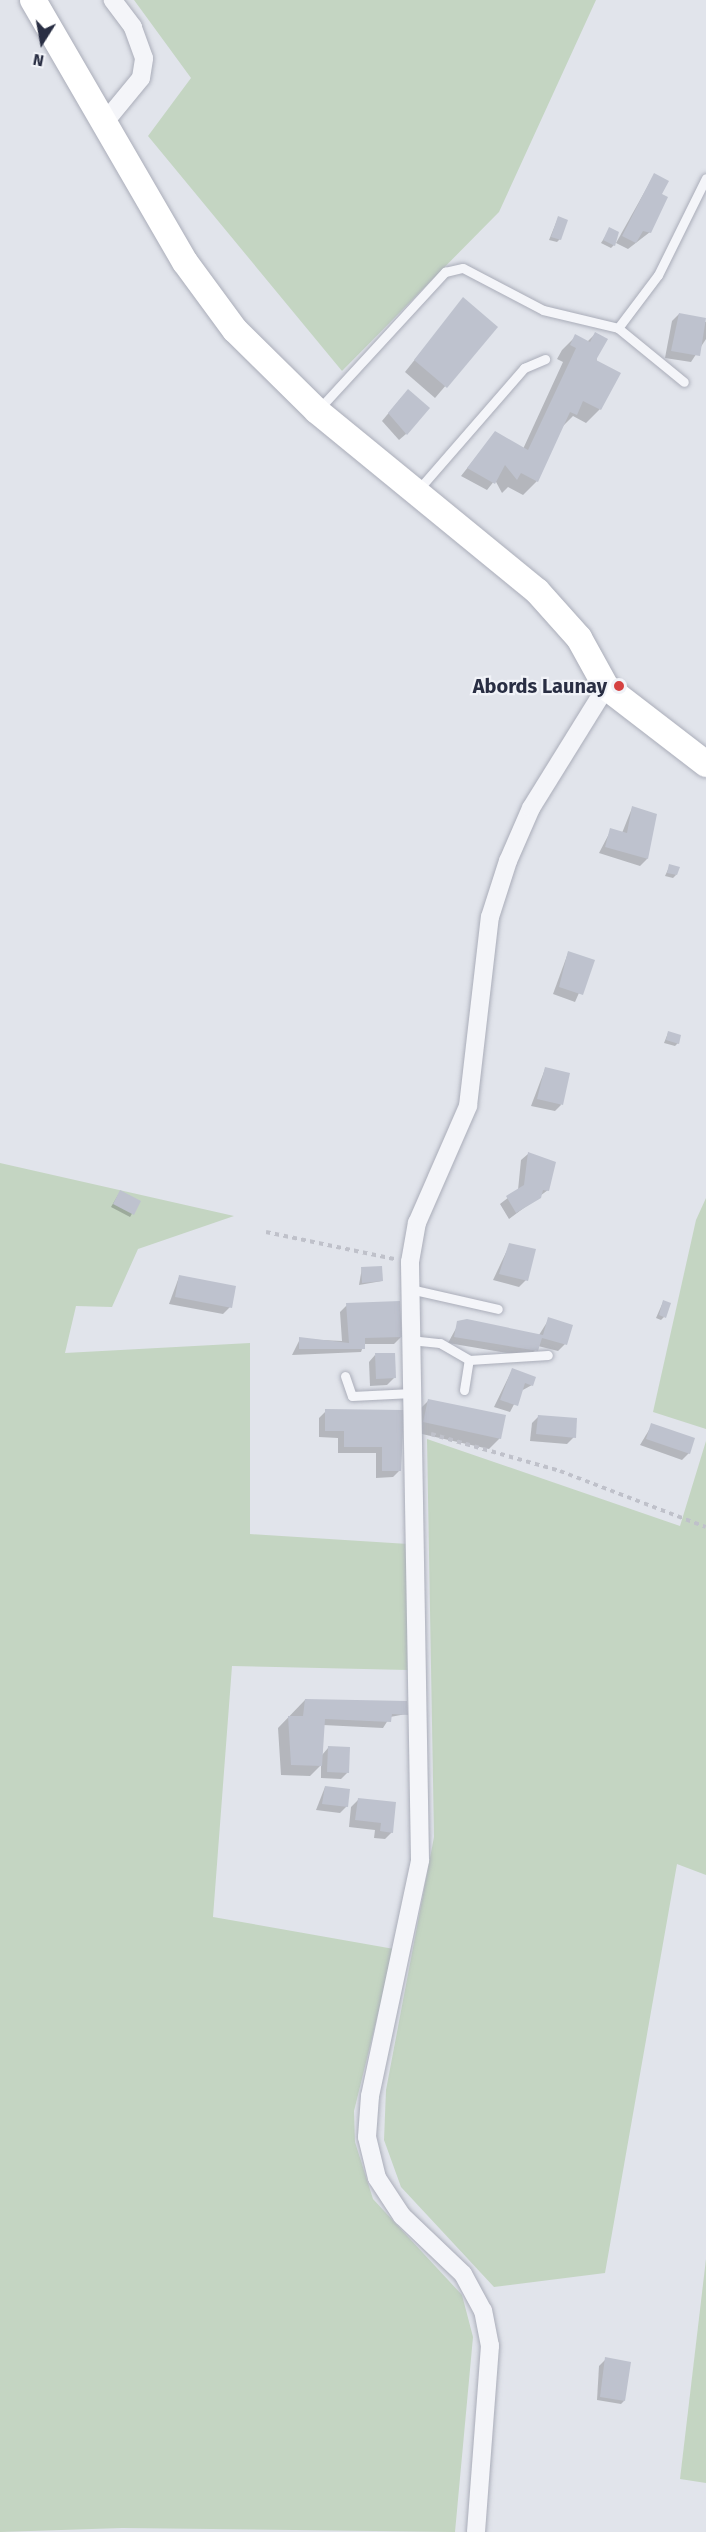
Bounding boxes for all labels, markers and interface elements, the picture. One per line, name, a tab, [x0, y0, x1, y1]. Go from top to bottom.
north arrow	[12, 12, 72, 72]
text: N	[31, 50, 45, 70]
place label: Abords Launay	[473, 674, 607, 698]
marker: Abords Launay	[612, 679, 626, 693]

